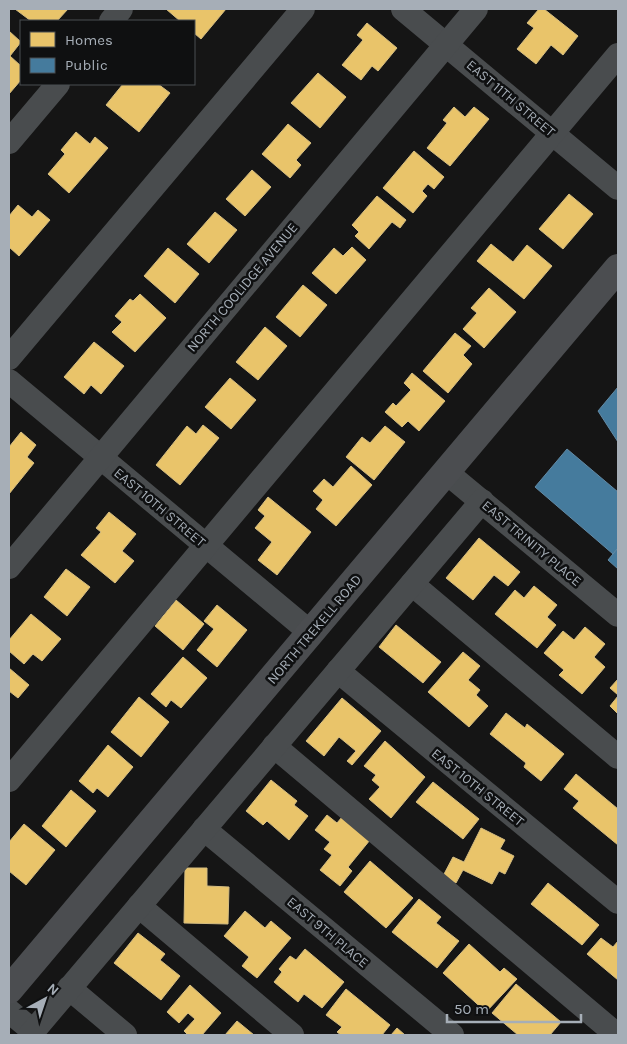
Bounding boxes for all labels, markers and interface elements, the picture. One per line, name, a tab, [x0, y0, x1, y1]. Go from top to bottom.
legend	[20, 20, 195, 85]
text: Homes	[65, 31, 113, 49]
text: Public	[65, 56, 108, 74]
street label: EAST 11TH STREET	[463, 56, 558, 140]
street label: NORTH COOLIDGE AVENUE	[183, 219, 301, 355]
street label: EAST 10TH STREET	[111, 464, 209, 551]
street label: EAST TRINITY PLACE	[479, 497, 585, 590]
street label: NORTH TREKELL ROAD	[264, 571, 365, 688]
street label: EAST 10TH STREET	[428, 745, 527, 830]
street label: EAST 9TH PLACE	[283, 893, 372, 971]
north arrow	[20, 974, 70, 1024]
text: N	[44, 980, 62, 999]
scale bar	[447, 992, 581, 1024]
text: 50 m	[454, 1000, 489, 1018]

